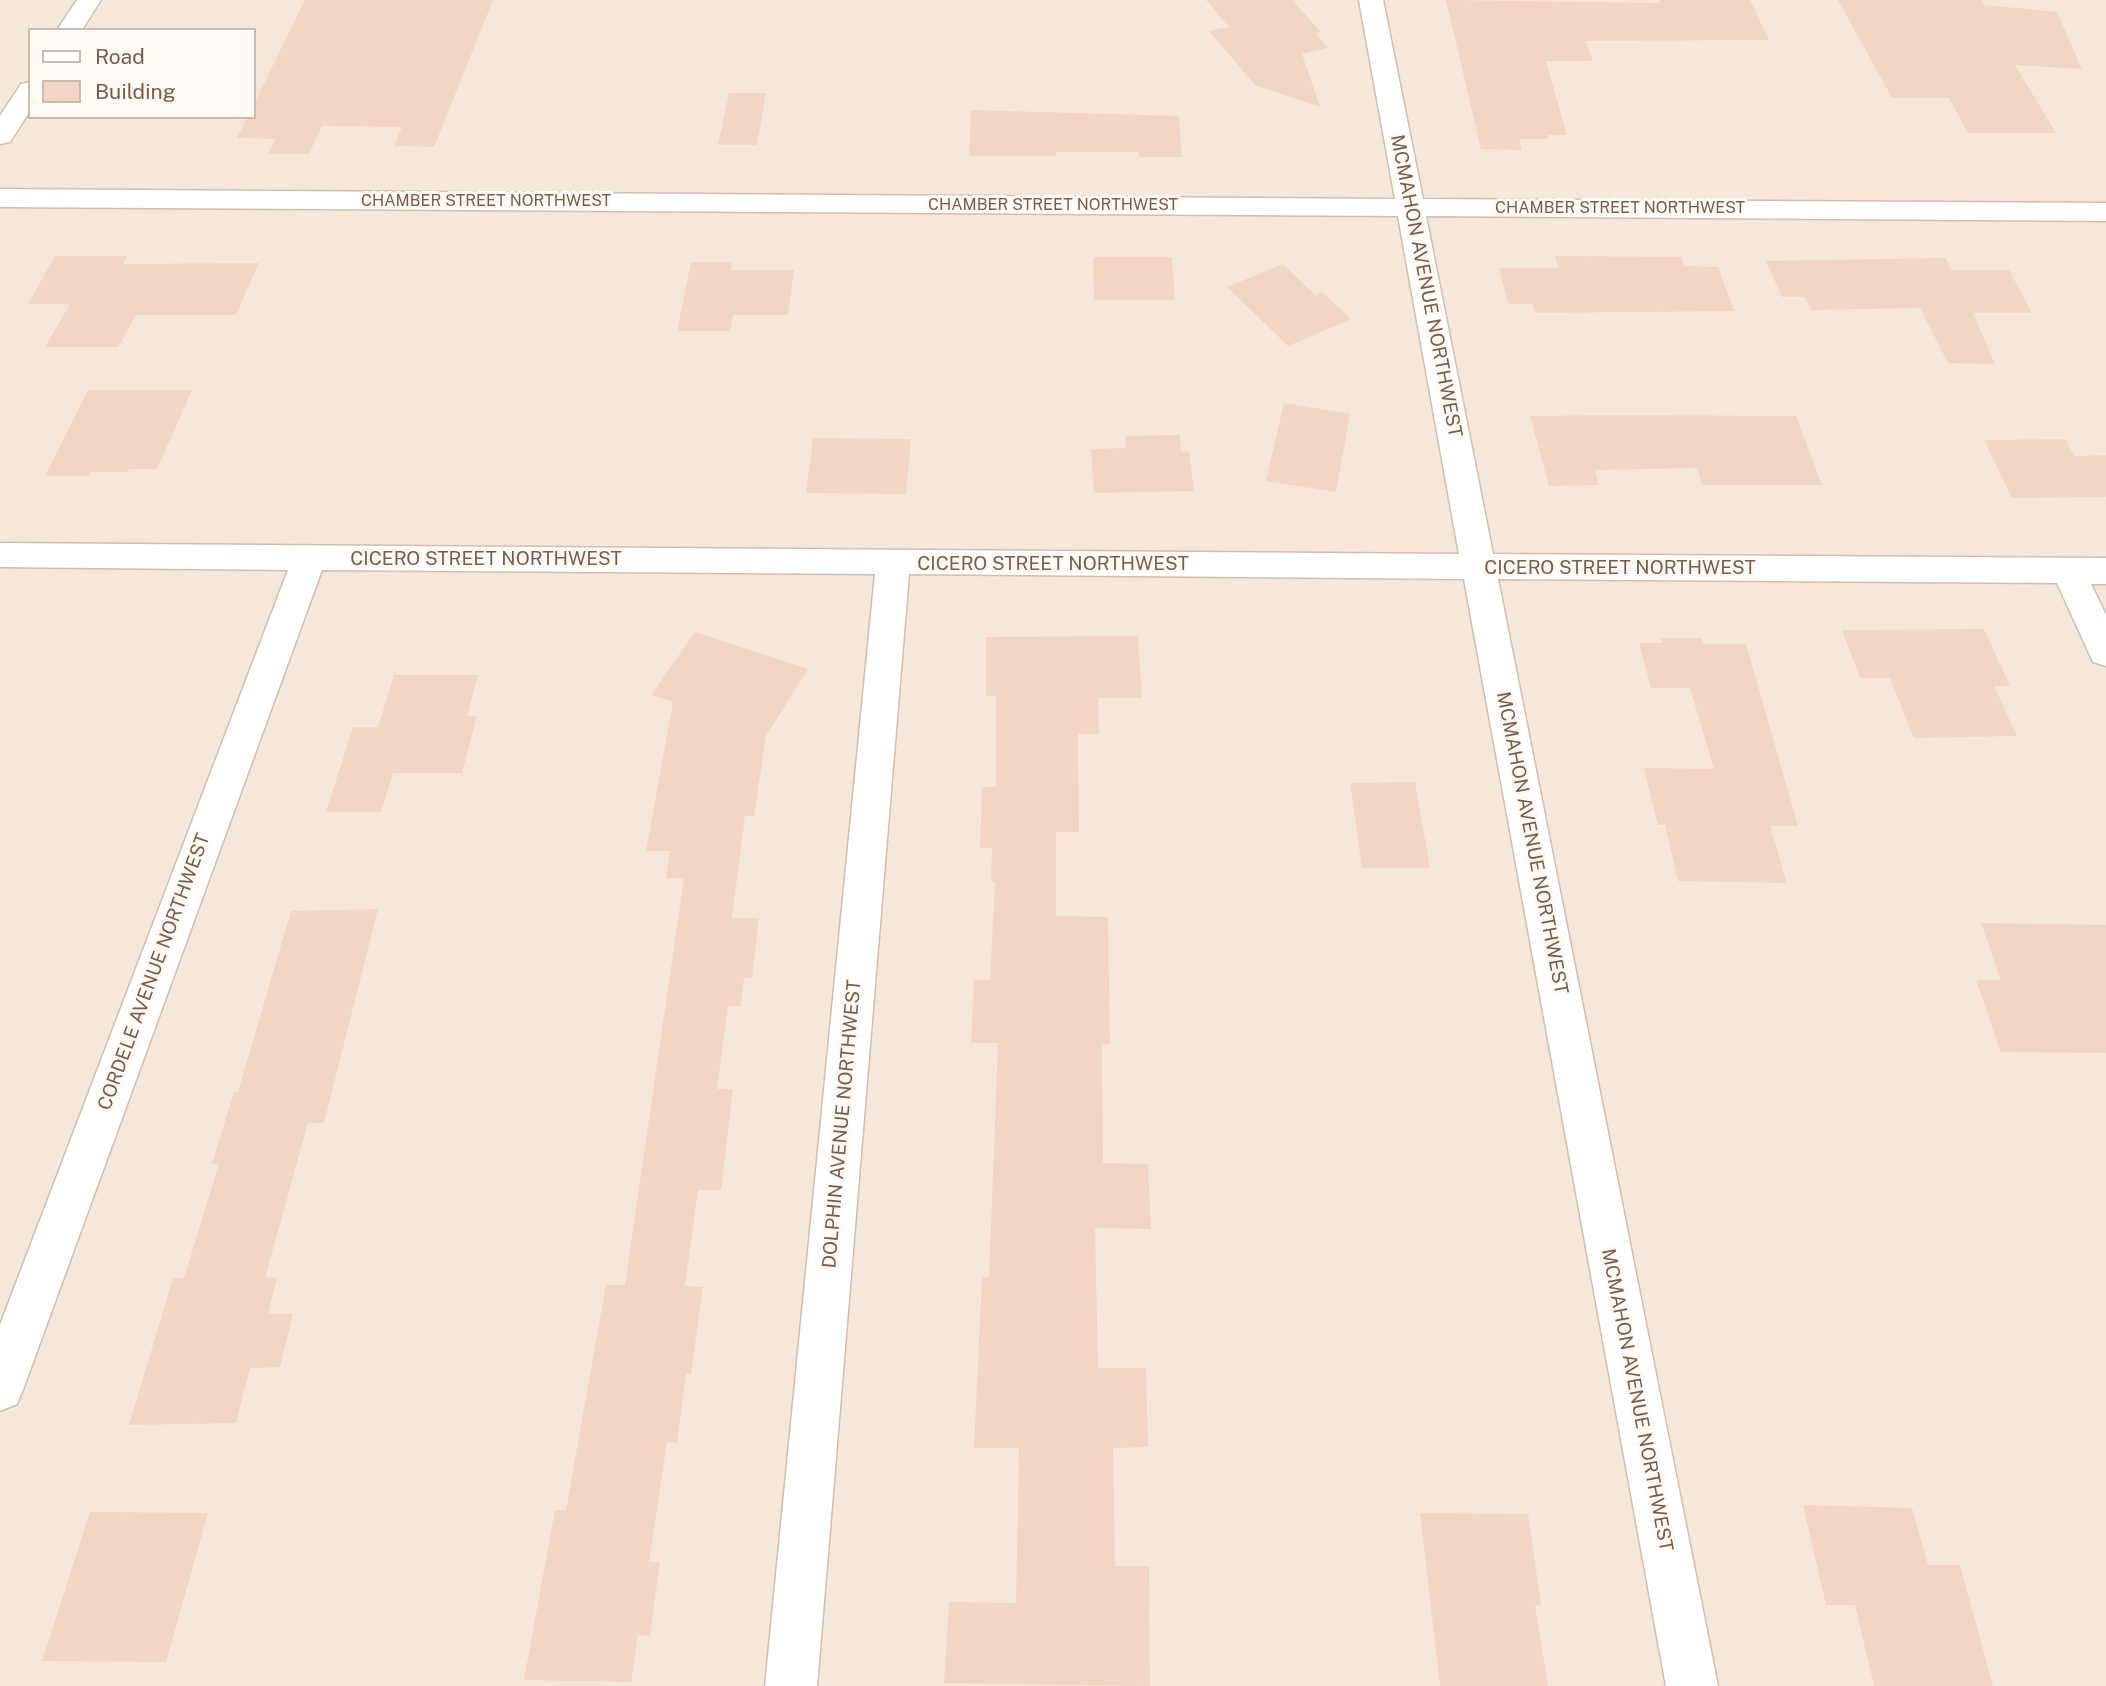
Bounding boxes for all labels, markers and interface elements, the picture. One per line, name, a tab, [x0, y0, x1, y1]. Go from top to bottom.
legend	[28, 28, 256, 119]
text: Road	[95, 44, 145, 69]
text: Building	[95, 79, 176, 104]
street label: MCMAHON AVENUE NORTHWEST	[1385, 133, 1467, 439]
street label: CHAMBER STREET NORTHWEST	[361, 191, 611, 211]
street label: CHAMBER STREET NORTHWEST	[928, 195, 1178, 215]
street label: CHAMBER STREET NORTHWEST	[1495, 198, 1745, 218]
street label: CICERO STREET NORTHWEST	[350, 548, 622, 570]
street label: CICERO STREET NORTHWEST	[917, 553, 1189, 575]
street label: CICERO STREET NORTHWEST	[1484, 557, 1756, 579]
street label: MCMAHON AVENUE NORTHWEST	[1491, 690, 1573, 996]
street label: CORDELE AVENUE NORTHWEST	[93, 831, 215, 1113]
street label: DOLPHIN AVENUE NORTHWEST	[818, 979, 866, 1269]
street label: MCMAHON AVENUE NORTHWEST	[1596, 1247, 1678, 1553]

